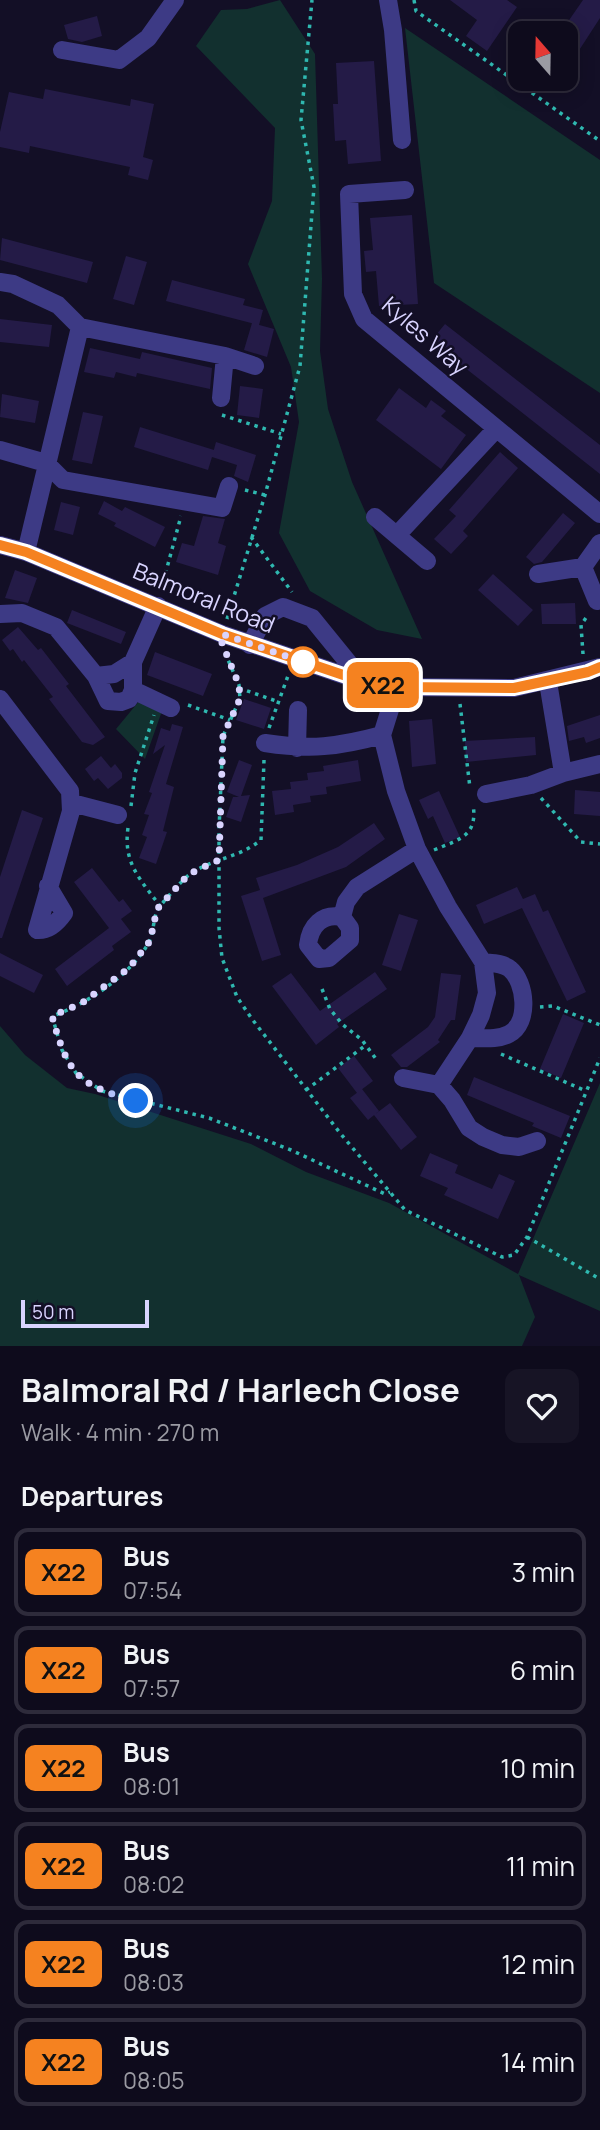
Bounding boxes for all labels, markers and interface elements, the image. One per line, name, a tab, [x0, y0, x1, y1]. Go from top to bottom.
north arrow	[508, 21, 578, 91]
map controls	[508, 21, 578, 91]
street label: Kyles Way	[376, 289, 476, 382]
street label: Balmoral Road	[129, 554, 280, 640]
unlabelled marker	[288, 647, 318, 677]
line badge: X22	[343, 662, 423, 708]
text: X22	[361, 668, 405, 701]
your location	[118, 1083, 153, 1118]
scale bar	[21, 1297, 149, 1329]
text: 50 m	[32, 1299, 74, 1325]
text: Balmoral Rd / Harlech Close	[21, 1367, 460, 1412]
button: heart	[505, 1369, 579, 1443]
text: Walk · 4 min · 270 m	[21, 1416, 219, 1448]
text: Departures	[21, 1478, 163, 1514]
text: Bus	[123, 1538, 170, 1574]
text: 3 min	[512, 1554, 575, 1590]
text: X22	[41, 1555, 86, 1588]
text: 07:54	[123, 1574, 182, 1606]
text: Bus	[123, 1636, 170, 1672]
text: 6 min	[510, 1652, 575, 1688]
text: X22	[41, 1653, 86, 1686]
text: 07:57	[123, 1672, 180, 1704]
text: Bus	[123, 1734, 170, 1770]
text: 10 min	[500, 1750, 575, 1786]
text: X22	[41, 1751, 86, 1784]
text: 08:01	[123, 1770, 180, 1802]
text: Bus	[123, 1832, 170, 1868]
text: 11 min	[506, 1848, 575, 1884]
text: X22	[41, 1849, 86, 1882]
text: 08:02	[123, 1868, 184, 1900]
text: Bus	[123, 1930, 170, 1966]
text: 12 min	[501, 1946, 575, 1982]
text: X22	[41, 1947, 86, 1980]
text: 08:03	[123, 1966, 184, 1998]
text: Bus	[123, 2028, 170, 2064]
text: 14 min	[501, 2044, 575, 2080]
text: X22	[41, 2045, 86, 2078]
text: 08:05	[123, 2064, 185, 2096]

